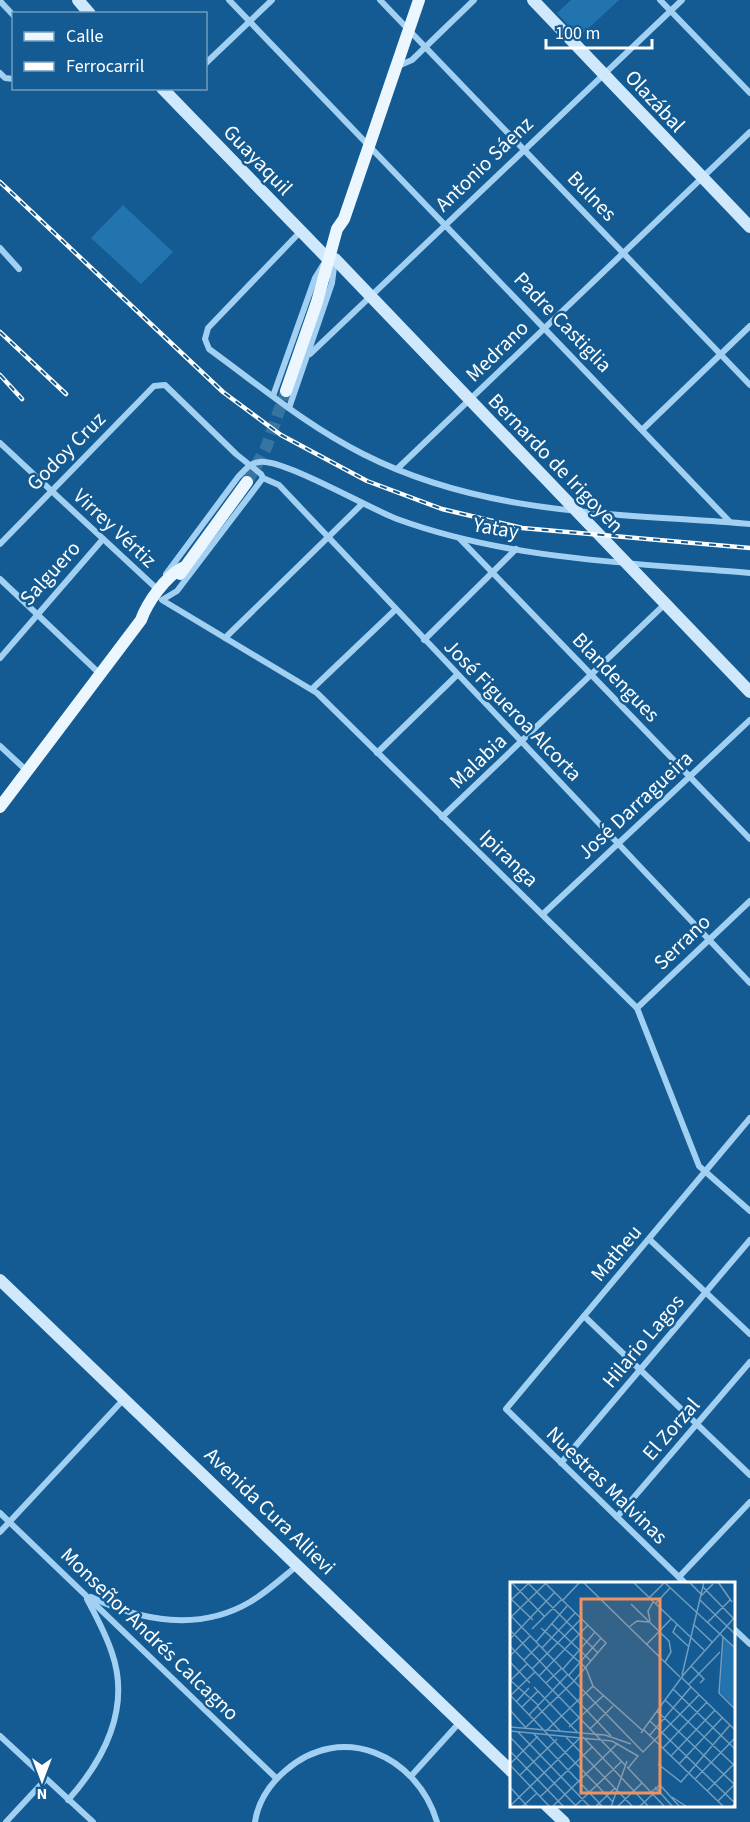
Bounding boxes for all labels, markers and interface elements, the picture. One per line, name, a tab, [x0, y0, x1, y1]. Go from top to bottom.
legend	[12, 12, 207, 90]
scale bar	[546, 12, 652, 50]
text: 100 m	[555, 21, 600, 46]
text: Calle	[66, 24, 104, 49]
text: Ferrocarril	[66, 54, 144, 79]
street label: Olazábal	[618, 63, 692, 139]
street label: Antonio Sáenz	[428, 109, 540, 219]
street label: Guayaquil	[216, 118, 300, 202]
street label: Bulnes	[560, 164, 624, 228]
street label: Padre Castiglia	[507, 265, 619, 379]
street label: Medrano	[459, 313, 535, 389]
street label: Bernardo de Irigoyen	[481, 386, 631, 540]
street label: Godoy Cruz	[20, 405, 112, 497]
street label: Virrey Vértiz	[67, 481, 163, 575]
street label: Yatay	[470, 509, 521, 547]
street label: Salguero	[13, 534, 87, 612]
street label: Blandengues	[565, 625, 667, 729]
street label: José Figueroa Alcorta	[437, 632, 589, 788]
street label: Malabia	[442, 726, 514, 796]
street label: José Darragueira	[571, 744, 699, 866]
street label: Ipiranga	[473, 822, 545, 894]
street label: Serrano	[647, 907, 717, 977]
street label: Matheu	[583, 1218, 649, 1288]
street label: Hilario Lagos	[595, 1288, 691, 1394]
street label: El Zorzal	[635, 1391, 707, 1467]
street label: Nuestras Malvinas	[540, 1419, 675, 1551]
street label: Avenida Cura Allievi	[198, 1440, 342, 1582]
street label: Monseñor Andrés Calcagno	[54, 1541, 246, 1727]
inset map	[510, 1582, 735, 1807]
north arrow	[12, 1750, 72, 1810]
text: N	[37, 1783, 47, 1805]

